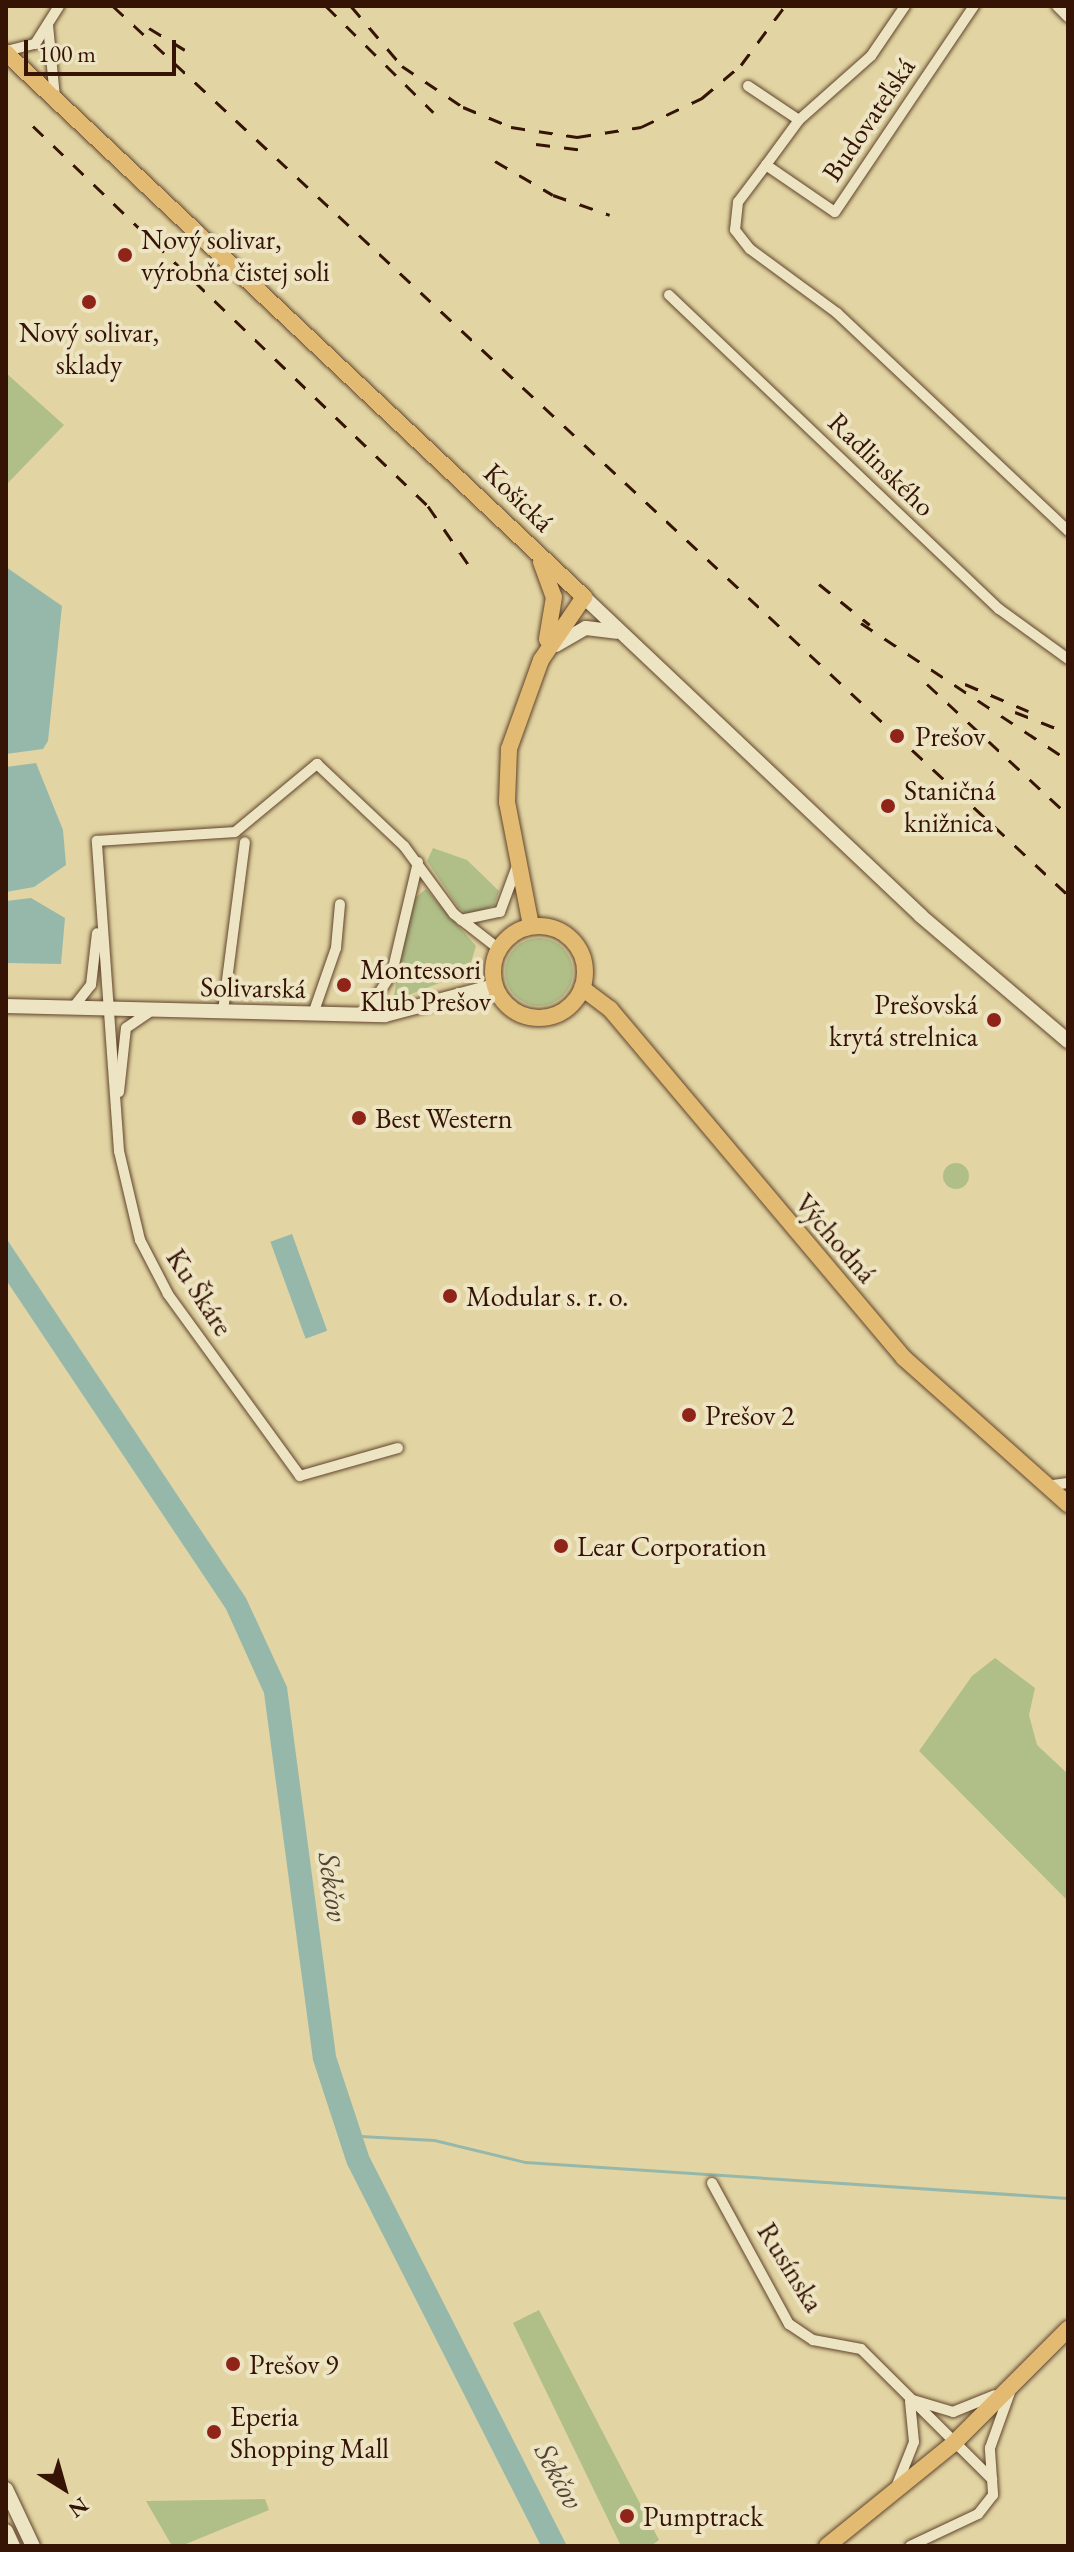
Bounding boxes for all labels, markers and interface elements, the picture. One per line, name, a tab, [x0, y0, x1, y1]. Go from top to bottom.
scale bar	[28, 24, 180, 74]
text: 100 m	[38, 38, 96, 69]
street label: Budovateľská	[814, 51, 922, 187]
place label: Nový solivar, výrobňa čistej soli	[141, 222, 330, 288]
marker: Nový solivar, výrobňa čistej soli	[116, 246, 134, 264]
marker: Nový solivar, sklady	[80, 293, 98, 311]
place label: Nový solivar, sklady	[19, 315, 159, 381]
street label: Radlinského	[822, 405, 942, 523]
street label: Košická	[477, 456, 561, 538]
place label: Prešov	[915, 719, 985, 753]
marker: Prešov	[886, 725, 908, 747]
place label: Staničná knižnica	[904, 773, 996, 839]
marker: Staničná knižnica	[879, 797, 897, 815]
place label: Montessori Klub Prešov	[360, 952, 491, 1018]
street label: Solivarská	[200, 969, 306, 1005]
marker: Montessori Klub Prešov	[335, 976, 353, 994]
place label: Prešovská krytá strelnica	[829, 987, 978, 1053]
marker: Prešovská krytá strelnica	[985, 1011, 1003, 1029]
place label: Best Western	[375, 1101, 512, 1135]
marker: Best Western	[350, 1109, 368, 1127]
street label: Východná	[788, 1186, 884, 1290]
street label: Ku Škáre	[159, 1242, 241, 1342]
place label: Modular s. r. o.	[466, 1279, 628, 1313]
marker: Modular s. r. o.	[441, 1287, 459, 1305]
place label: Prešov 2	[705, 1398, 795, 1432]
marker: Prešov 2	[680, 1406, 698, 1424]
place label: Lear Corporation	[577, 1529, 767, 1563]
marker: Lear Corporation	[552, 1537, 570, 1555]
water label: Sekčov	[310, 1850, 356, 1924]
street label: Rusínska	[751, 2216, 831, 2318]
place label: Prešov 9	[249, 2347, 339, 2381]
marker: Prešov 9	[224, 2355, 242, 2373]
place label: Eperia Shopping Mall	[230, 2399, 389, 2465]
marker: Eperia Shopping Mall	[205, 2423, 223, 2441]
water label: Sekčov	[527, 2437, 591, 2515]
north arrow	[24, 2448, 104, 2528]
text: N	[63, 2491, 95, 2525]
place label: Pumptrack	[643, 2499, 763, 2533]
marker: Pumptrack	[618, 2507, 636, 2525]

